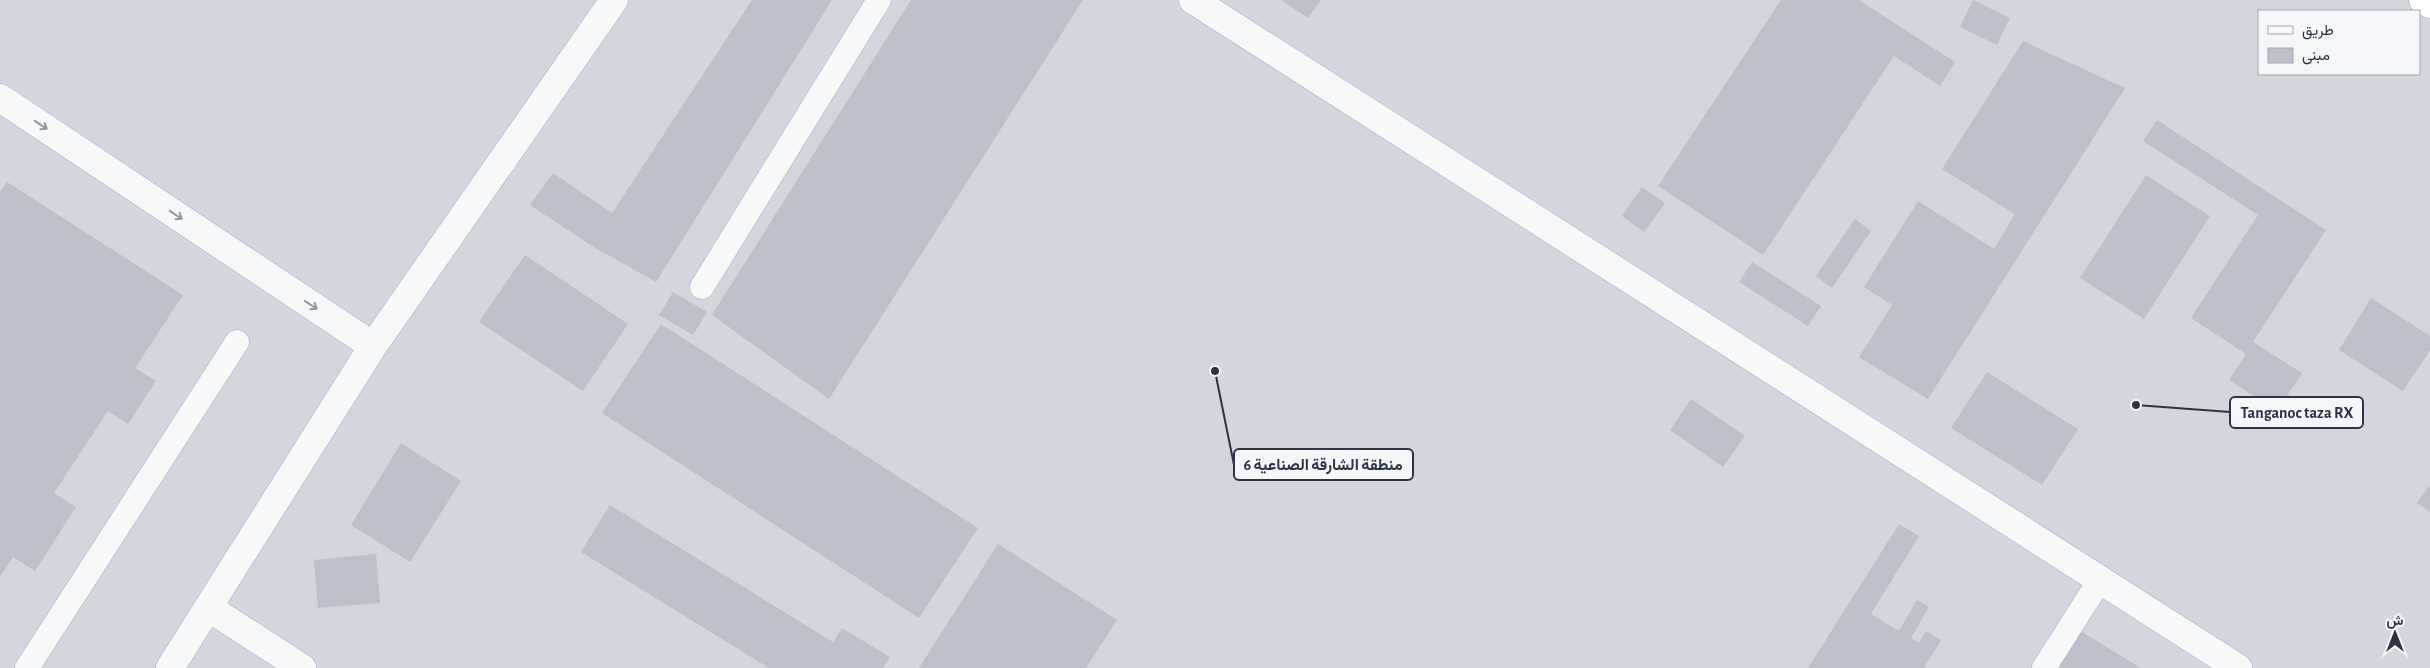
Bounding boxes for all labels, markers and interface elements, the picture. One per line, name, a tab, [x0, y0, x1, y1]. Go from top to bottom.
legend	[2258, 10, 2420, 75]
text: طريق	[2302, 23, 2334, 40]
text: مبنى	[2302, 48, 2330, 65]
one-way arrow	[33, 120, 47, 130]
one-way arrow	[169, 210, 183, 220]
one-way arrow	[304, 300, 318, 310]
callout: Tanganoc taza RX	[2230, 397, 2363, 428]
text: Tanganoc taza RX	[2241, 405, 2353, 421]
callout: منطقة الشارقة الصناعية 6	[1234, 449, 1413, 480]
text: منطقة الشارقة الصناعية 6	[1243, 457, 1403, 475]
north arrow	[2370, 608, 2420, 658]
text: ش	[2387, 614, 2404, 629]

